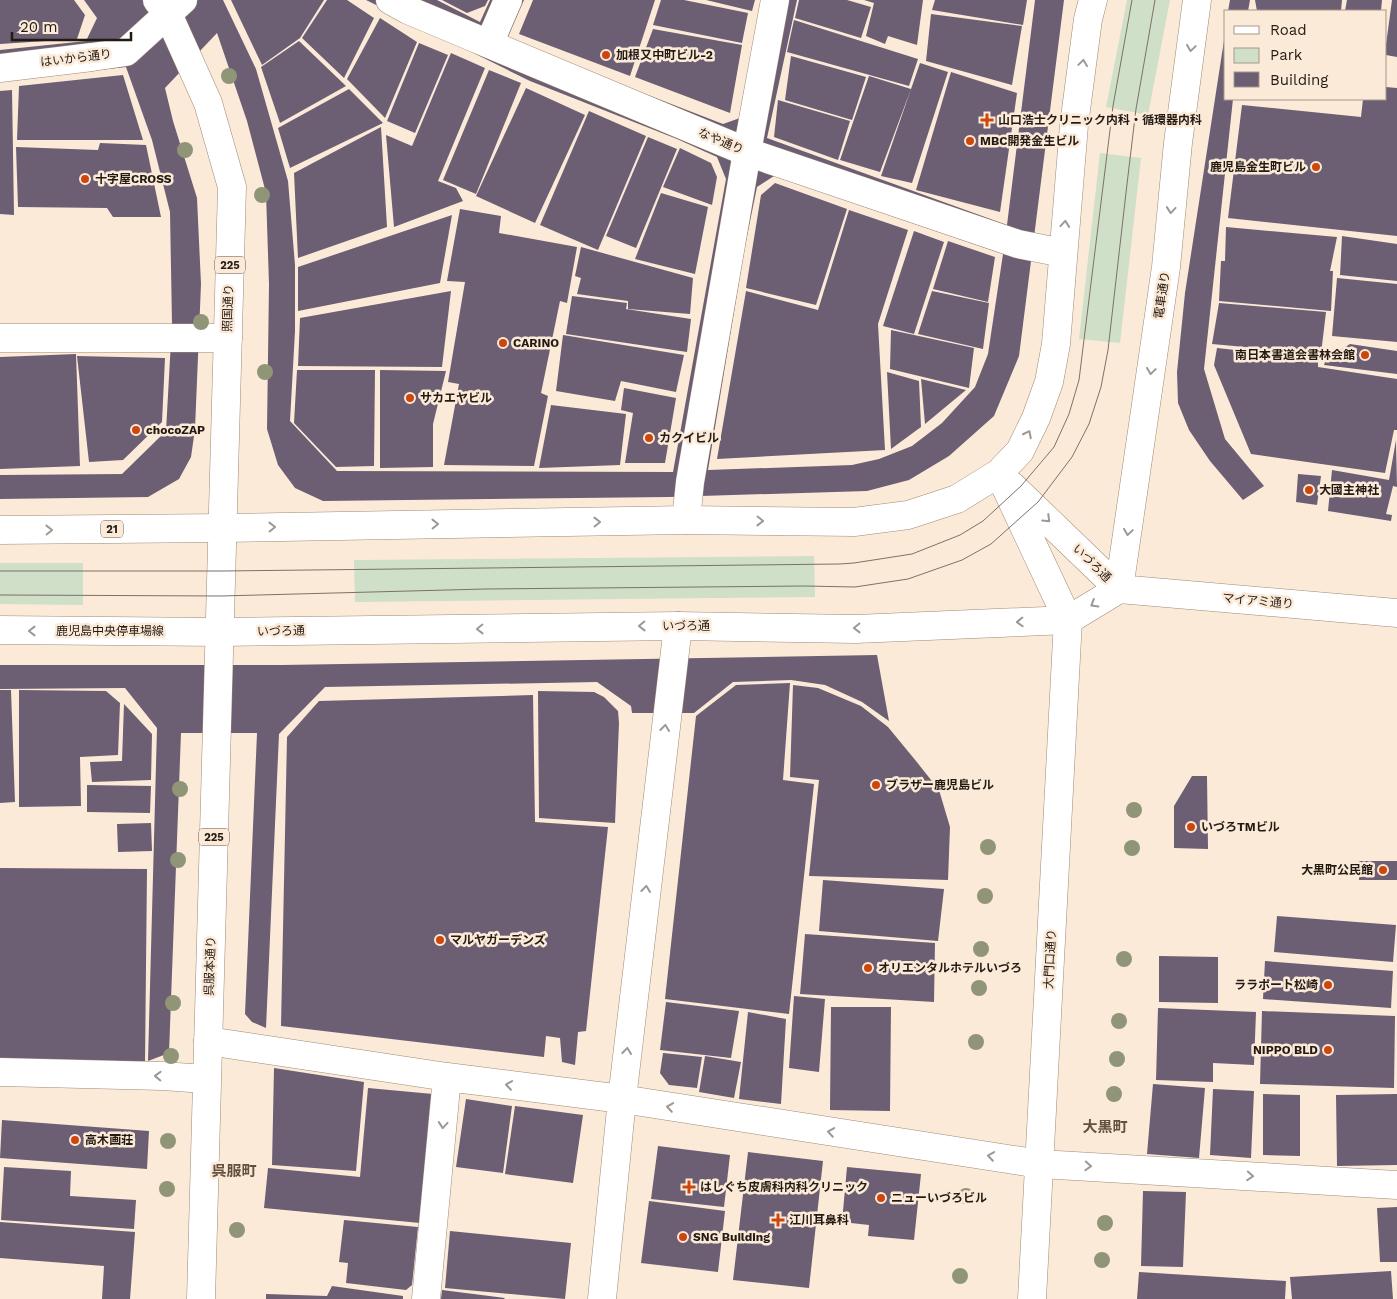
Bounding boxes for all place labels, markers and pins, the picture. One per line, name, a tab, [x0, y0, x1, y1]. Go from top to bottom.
place label: 加根又中町ビル-2	[616, 48, 713, 62]
marker: 加根又中町ビル-2	[600, 49, 612, 61]
marker: 山口浩士クリニック内科・循環器内科	[980, 113, 994, 127]
place label: 山口浩士クリニック内科・循環器内科	[998, 113, 1202, 127]
place label: MBC開発金生ビル	[980, 134, 1079, 148]
marker: MBC開発金生ビル	[964, 135, 976, 147]
place label: 鹿児島金生町ビル	[1210, 160, 1306, 174]
marker: 鹿児島金生町ビル	[1310, 161, 1322, 173]
place label: 十字屋CROSS	[95, 172, 172, 186]
marker: 十字屋CROSS	[79, 173, 91, 185]
place label: CARINO	[513, 336, 559, 350]
marker: CARINO	[497, 337, 509, 349]
place label: 南日本書道会書林会館	[1235, 348, 1355, 362]
marker: 南日本書道会書林会館	[1359, 349, 1371, 361]
place label: サカエヤビル	[420, 391, 492, 405]
marker: サカエヤビル	[404, 392, 416, 404]
place label: chocoZAP	[146, 423, 205, 437]
marker: chocoZAP	[130, 424, 142, 436]
place label: カクイビル	[659, 431, 719, 445]
marker: カクイビル	[643, 432, 655, 444]
place label: 大國主神社	[1319, 483, 1379, 497]
marker: 大國主神社	[1303, 484, 1315, 496]
place label: ブラザー鹿児島ビル	[886, 778, 994, 792]
marker: ブラザー鹿児島ビル	[870, 779, 882, 791]
place label: いづろTMビル	[1201, 820, 1280, 834]
marker: いづろTMビル	[1185, 821, 1197, 833]
place label: 大黒町公民館	[1301, 863, 1373, 877]
marker: 大黒町公民館	[1377, 864, 1389, 876]
place label: マルヤガーデンズ	[450, 933, 546, 947]
marker: マルヤガーデンズ	[434, 934, 446, 946]
place label: オリエンタルホテルいづろ	[878, 961, 1022, 975]
marker: オリエンタルホテルいづろ	[862, 962, 874, 974]
place label: ララポート松崎	[1234, 978, 1318, 992]
marker: ララポート松崎	[1322, 979, 1334, 991]
place label: NIPPO BLD	[1253, 1043, 1318, 1057]
marker: NIPPO BLD	[1322, 1044, 1334, 1056]
place label: 高木画荘	[85, 1133, 133, 1147]
marker: 高木画荘	[69, 1134, 81, 1146]
marker: はしぐち皮膚科内科クリニック	[682, 1180, 696, 1194]
place label: はしぐち皮膚科内科クリニック	[700, 1180, 868, 1194]
place label: ニューいづろビル	[891, 1191, 987, 1205]
marker: ニューいづろビル	[875, 1192, 887, 1204]
marker: 江川耳鼻科	[771, 1213, 785, 1227]
place label: 江川耳鼻科	[789, 1213, 849, 1227]
place label: SNG Building	[693, 1230, 770, 1244]
marker: SNG Building	[677, 1231, 689, 1243]

